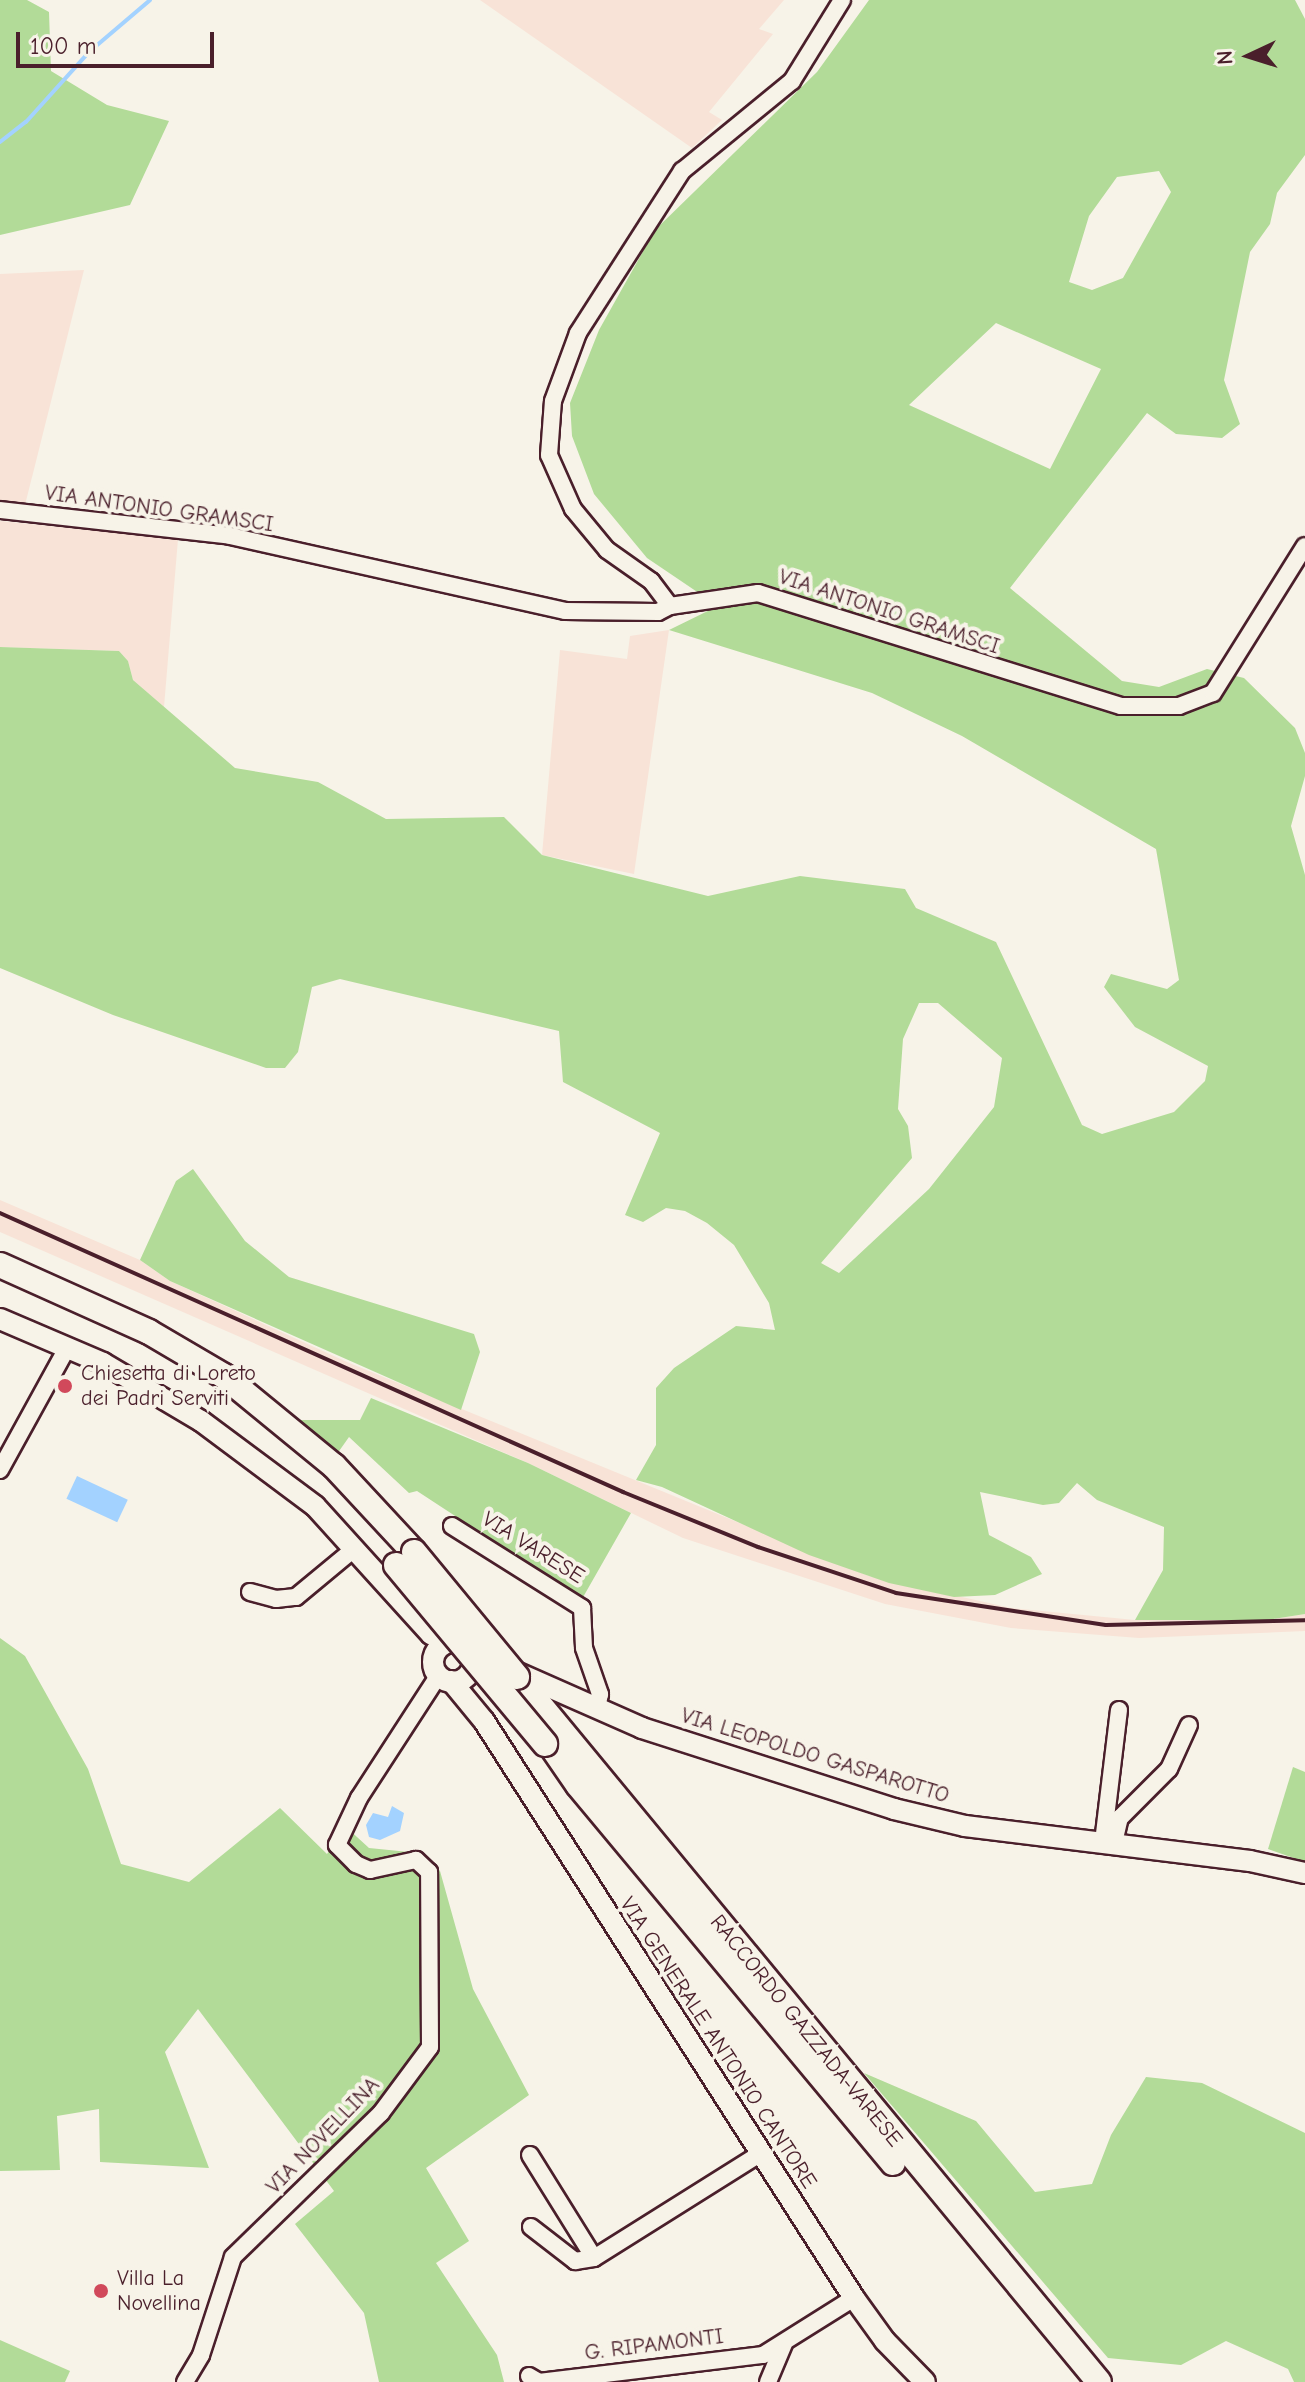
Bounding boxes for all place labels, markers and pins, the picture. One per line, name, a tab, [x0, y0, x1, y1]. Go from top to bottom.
place label: Chiesetta di Loreto dei Padri Serviti	[81, 1360, 256, 1412]
marker: Chiesetta di Loreto dei Padri Serviti	[56, 1377, 74, 1395]
place label: Villa La Novellina	[117, 2265, 201, 2316]
marker: Villa La Novellina	[92, 2282, 110, 2300]

